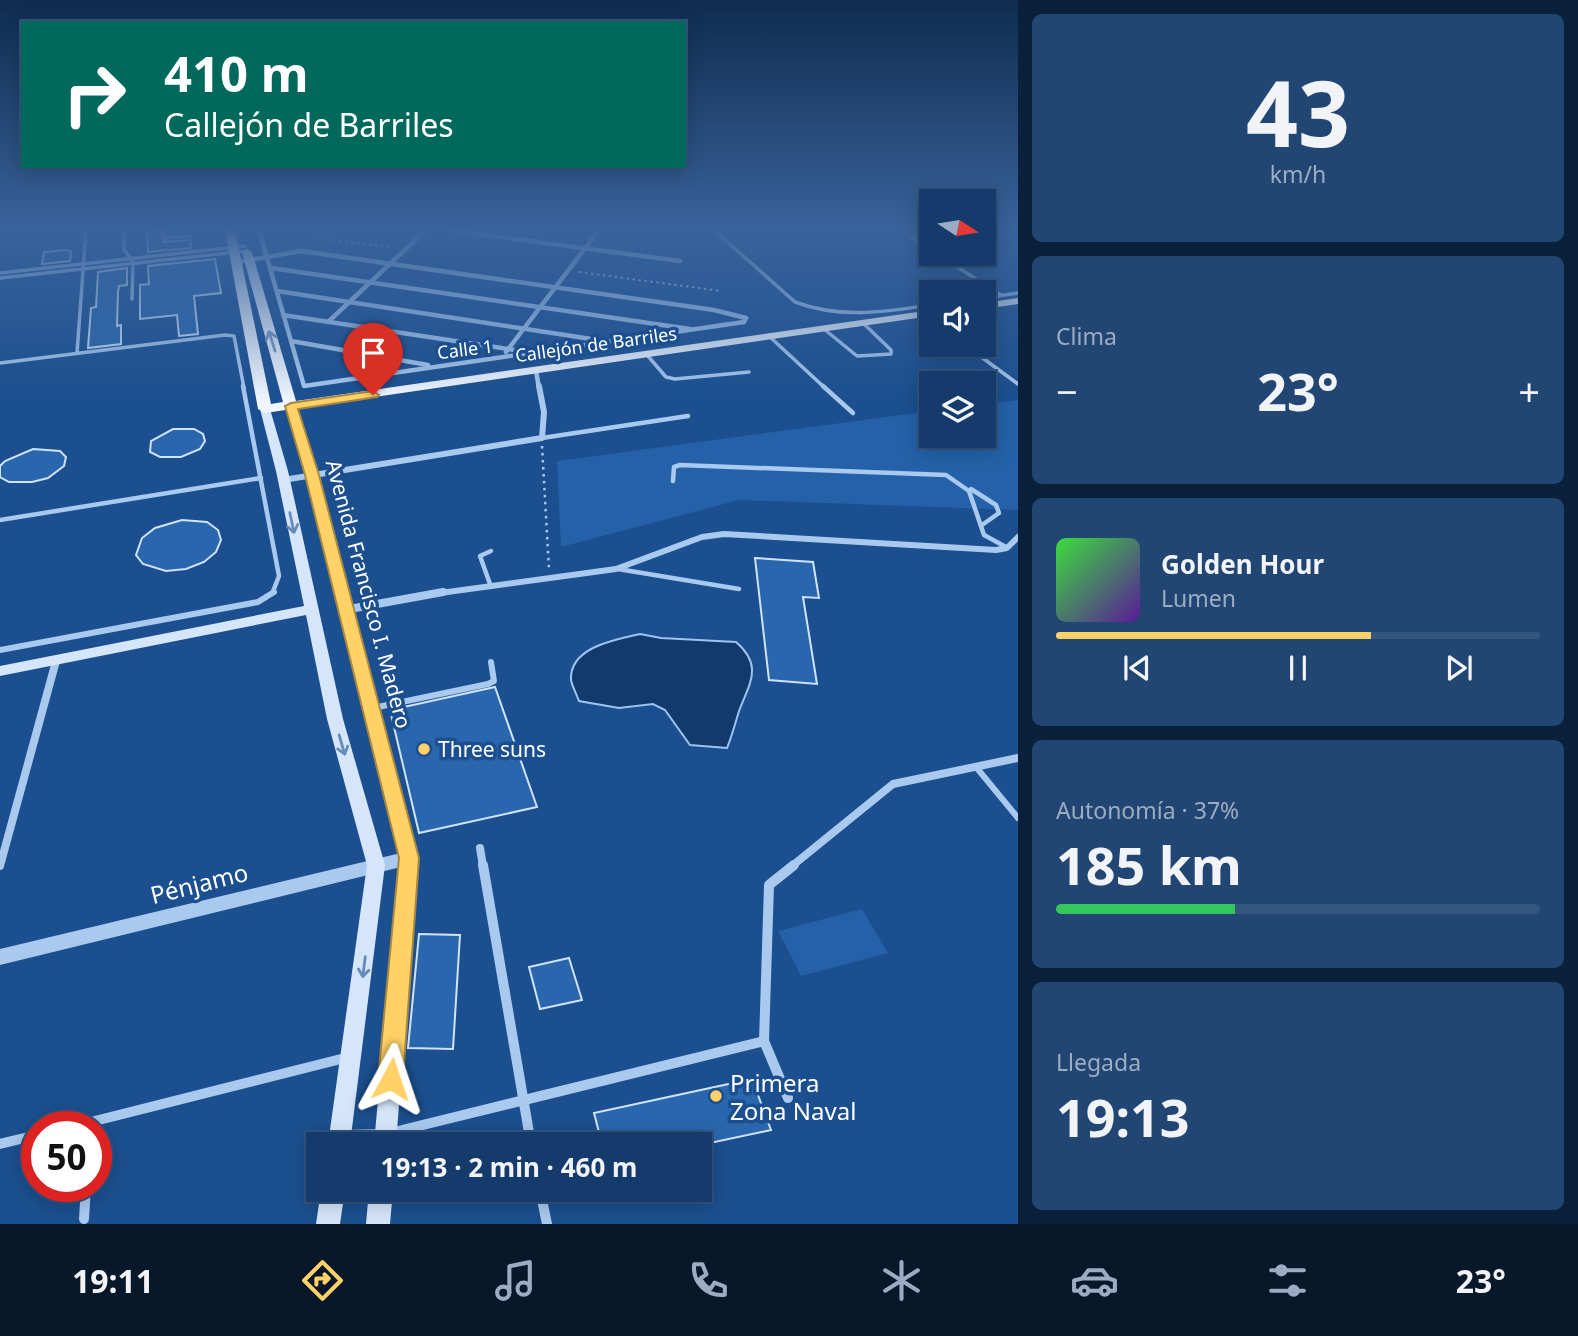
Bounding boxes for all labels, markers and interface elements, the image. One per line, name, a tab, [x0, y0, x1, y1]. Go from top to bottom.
text: 410 m	[164, 40, 309, 106]
icon: right	[49, 49, 140, 140]
text: 43	[1246, 50, 1350, 174]
text: Callejón de Barriles	[164, 103, 454, 146]
text: km/h	[1270, 158, 1326, 190]
north arrow	[919, 189, 996, 266]
map controls	[919, 189, 996, 448]
button: sound	[919, 280, 996, 357]
text: Clima	[1056, 320, 1117, 352]
street label: Callejón de Barriles	[514, 321, 678, 367]
pin	[343, 323, 403, 395]
one-way arrow	[264, 330, 277, 352]
icon: arrive	[354, 334, 392, 372]
street label: Calle 1	[436, 334, 494, 364]
text: 23°	[1257, 355, 1339, 426]
text: −	[1056, 365, 1078, 417]
text: +	[1518, 365, 1540, 417]
button: layers	[919, 371, 996, 448]
street label: Avenida Francisco I. Madero	[320, 457, 418, 731]
one-way arrow	[286, 511, 300, 534]
text: Golden Hour	[1161, 546, 1324, 582]
text: Lumen	[1161, 582, 1236, 614]
icon: previous	[1118, 649, 1156, 687]
icon: pause	[1279, 649, 1317, 687]
icon: next	[1440, 649, 1478, 687]
one-way arrow	[337, 734, 350, 756]
place label: Three suns	[438, 735, 546, 763]
marker: Three suns	[416, 741, 432, 757]
text: Autonomía · 37%	[1056, 794, 1239, 826]
text: 185 km	[1056, 829, 1242, 900]
street label: Pénjamo	[147, 855, 251, 911]
one-way arrow	[357, 955, 370, 978]
position arrow	[354, 1042, 428, 1116]
text: Llegada	[1056, 1046, 1141, 1078]
place label: Primera Zona Naval	[730, 1066, 856, 1127]
text: 19:13	[1056, 1081, 1190, 1152]
marker: Primera Zona Naval	[708, 1088, 724, 1104]
speed limit sign: 50	[21, 1111, 112, 1202]
text: 19:13 · 2 min · 460 m	[381, 1149, 637, 1185]
icon: directions	[298, 1256, 347, 1305]
icon: music	[491, 1256, 540, 1305]
icon: phone	[684, 1256, 733, 1305]
icon: climate	[877, 1256, 926, 1305]
icon: car	[1070, 1256, 1119, 1305]
icon: filters	[1263, 1256, 1312, 1305]
text: 19:11	[72, 1259, 154, 1302]
text: 23°	[1456, 1259, 1506, 1302]

